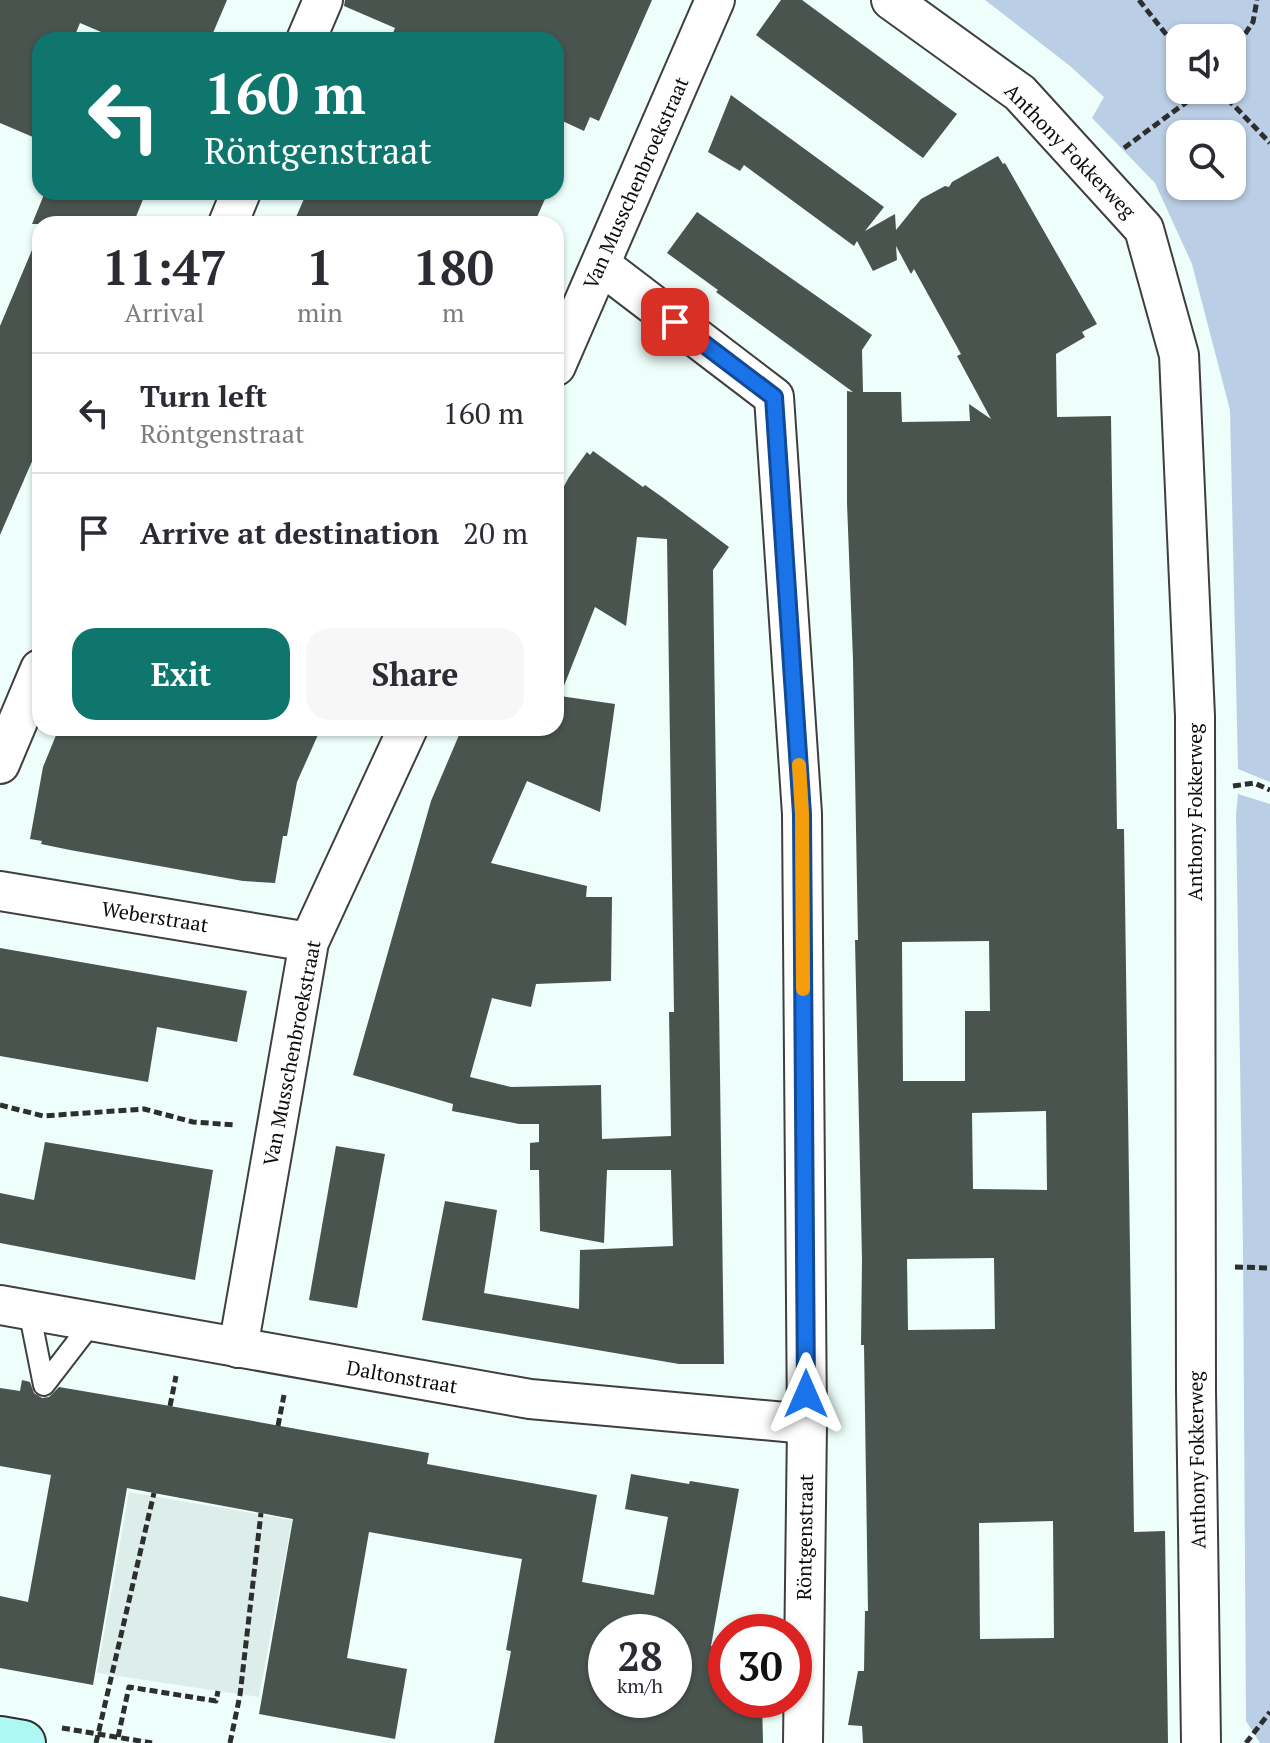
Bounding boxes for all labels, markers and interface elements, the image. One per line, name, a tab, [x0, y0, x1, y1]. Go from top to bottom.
map controls	[1166, 24, 1246, 200]
button: sound	[1166, 24, 1246, 104]
text: 160 m	[204, 56, 366, 130]
icon: left	[72, 64, 176, 168]
street label: Van Musschenbroekstraat	[577, 72, 695, 293]
street label: Anthony Fokkerweg	[999, 77, 1142, 224]
button: search	[1166, 120, 1246, 200]
text: Röntgenstraat	[204, 127, 432, 174]
text: 11:47	[102, 235, 227, 299]
text: 1	[306, 235, 333, 299]
text: 180	[413, 235, 494, 299]
pin	[641, 288, 709, 356]
text: Arrival	[125, 295, 204, 329]
text: min	[297, 295, 343, 329]
text: m	[442, 295, 465, 329]
icon: arrive	[653, 300, 697, 344]
text: Turn left	[140, 376, 267, 416]
icon: left	[72, 391, 116, 435]
text: 160 m	[443, 393, 524, 433]
text: Röntgenstraat	[140, 416, 305, 450]
icon: arrive	[72, 511, 116, 555]
text: Arrive at destination	[140, 513, 439, 553]
text: 20 m	[463, 513, 528, 553]
button: Exit	[72, 628, 290, 720]
button: Share	[306, 628, 524, 720]
street label: Anthony Fokkerweg	[1181, 723, 1208, 901]
street label: Weberstraat	[100, 895, 211, 938]
street label: Van Musschenbroekstraat	[256, 937, 327, 1168]
position arrow	[764, 1352, 848, 1436]
street label: Daltonstraat	[345, 1353, 460, 1400]
street label: Anthony Fokkerweg	[1181, 1370, 1212, 1549]
street label: Röntgenstraat	[790, 1473, 819, 1600]
speed limit sign: 30	[708, 1614, 812, 1718]
text: 28	[617, 1629, 663, 1682]
text: km/h	[617, 1672, 663, 1699]

